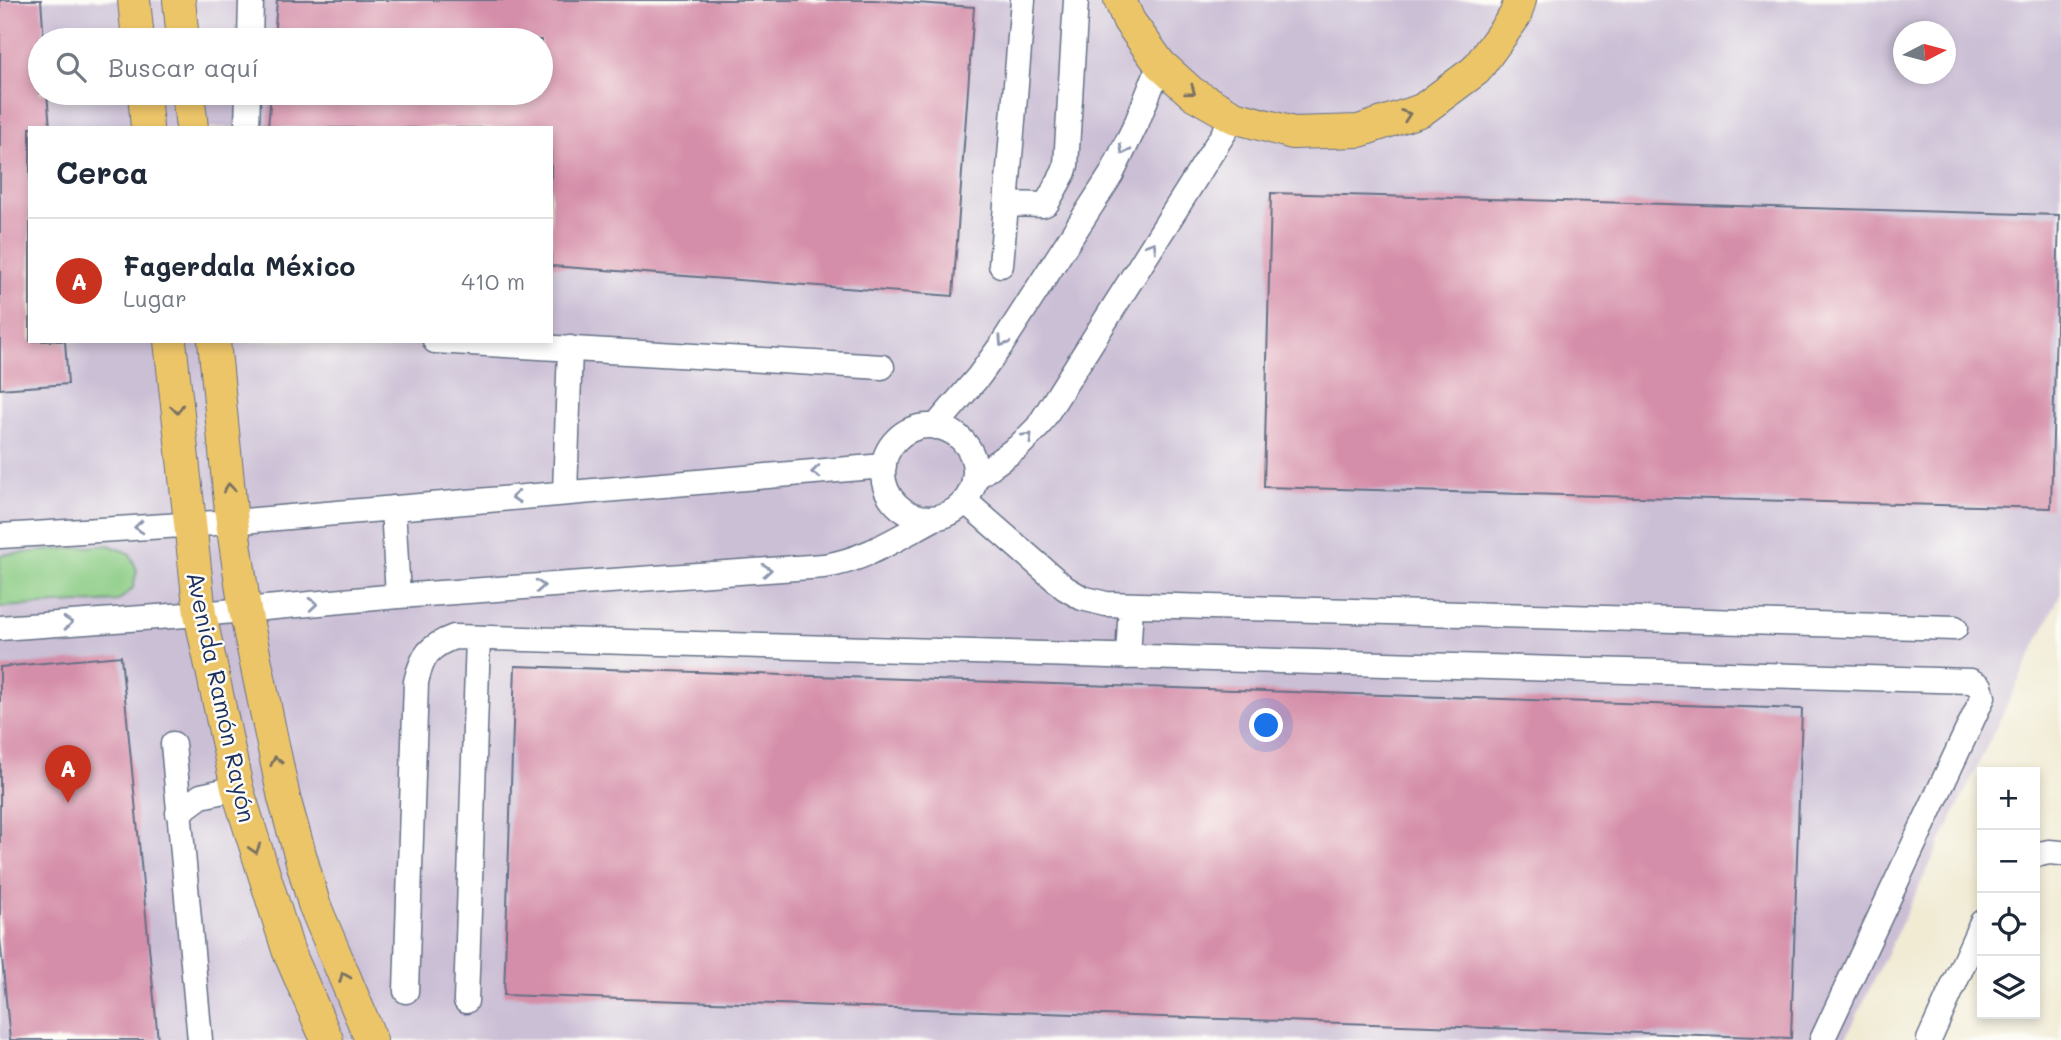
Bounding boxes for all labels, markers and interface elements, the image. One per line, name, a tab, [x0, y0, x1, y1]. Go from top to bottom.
north arrow	[1893, 21, 1956, 84]
search box	[28, 28, 553, 105]
icon: search	[52, 48, 90, 86]
text: Buscar aquí	[108, 50, 259, 84]
one-way arrow	[1183, 83, 1196, 95]
one-way arrow	[1400, 109, 1412, 123]
one-way arrow	[1118, 143, 1132, 155]
text: Cerca	[56, 152, 148, 192]
one-way arrow	[1144, 241, 1157, 254]
text: Fagerdala México	[123, 249, 355, 283]
text: A	[71, 266, 87, 296]
text: 410 m	[461, 266, 525, 296]
text: Lugar	[123, 283, 187, 313]
one-way arrow	[999, 334, 1011, 347]
one-way arrow	[169, 404, 184, 415]
one-way arrow	[1020, 432, 1033, 445]
one-way arrow	[810, 464, 821, 479]
one-way arrow	[221, 483, 236, 494]
one-way arrow	[510, 489, 521, 504]
one-way arrow	[134, 519, 145, 534]
one-way arrow	[761, 563, 772, 578]
street label: Avenida Ramón Rayón	[180, 569, 264, 825]
one-way arrow	[534, 579, 545, 594]
one-way arrow	[308, 597, 319, 612]
one-way arrow	[63, 616, 74, 631]
your location	[1249, 708, 1283, 742]
pin: A	[45, 745, 91, 803]
one-way arrow	[269, 755, 284, 767]
map controls	[1977, 767, 2040, 1019]
button: +	[1977, 767, 2040, 830]
button: −	[1977, 830, 2040, 893]
one-way arrow	[247, 843, 262, 855]
button: locate	[1977, 893, 2040, 956]
button: layers	[1977, 956, 2040, 1019]
one-way arrow	[339, 972, 353, 984]

